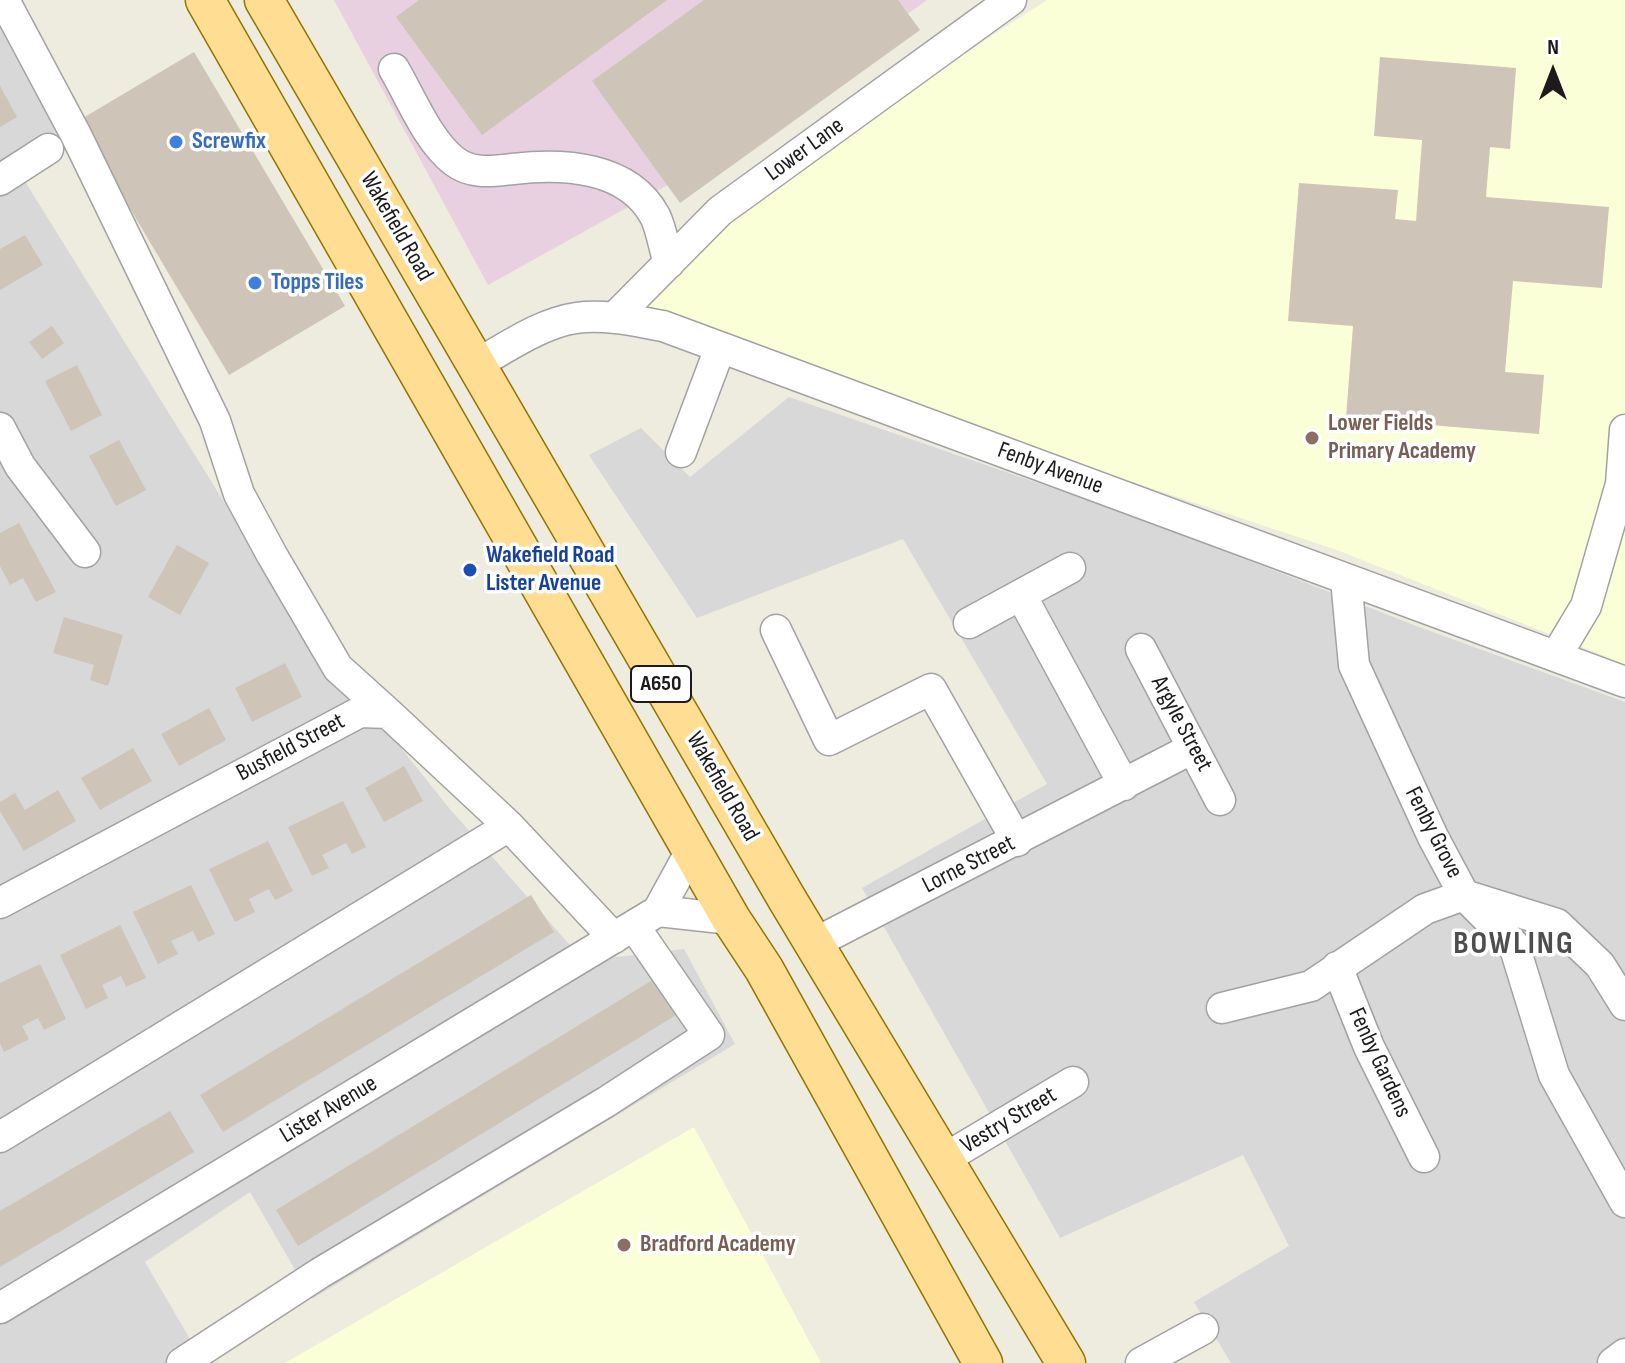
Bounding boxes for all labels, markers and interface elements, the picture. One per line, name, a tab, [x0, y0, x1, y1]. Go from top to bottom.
north arrow	[1513, 32, 1593, 112]
text: N	[1547, 34, 1559, 61]
street label: Lower Lane	[760, 112, 850, 188]
place label: Screwfix	[192, 128, 266, 156]
marker: Screwfix	[167, 133, 185, 151]
street label: Wakefield Road	[353, 167, 439, 287]
place label: Topps Tiles	[271, 269, 364, 297]
marker: Topps Tiles	[246, 274, 264, 292]
place label: Lower Fields Primary Academy	[1328, 410, 1476, 466]
marker: Lower Fields Primary Academy	[1303, 429, 1321, 447]
street label: Fenby Avenue	[993, 437, 1107, 501]
place label: Wakefield Road Lister Avenue	[486, 542, 615, 598]
marker: Wakefield Road Lister Avenue	[461, 561, 479, 579]
road number: A650	[631, 666, 691, 702]
street label: Argyle Street	[1144, 671, 1218, 777]
street label: Busfield Street	[232, 707, 350, 789]
street label: Wakefield Road	[679, 727, 765, 847]
street label: Fenby Grove	[1398, 783, 1468, 883]
street label: Lorne Street	[918, 830, 1020, 900]
district label: BOWLING	[1453, 926, 1575, 964]
street label: Fenby Gardens	[1341, 1004, 1417, 1122]
street label: Lister Avenue	[275, 1070, 383, 1150]
street label: Vestry Street	[956, 1081, 1062, 1161]
place label: Bradford Academy	[640, 1231, 796, 1259]
marker: Bradford Academy	[615, 1236, 633, 1254]

